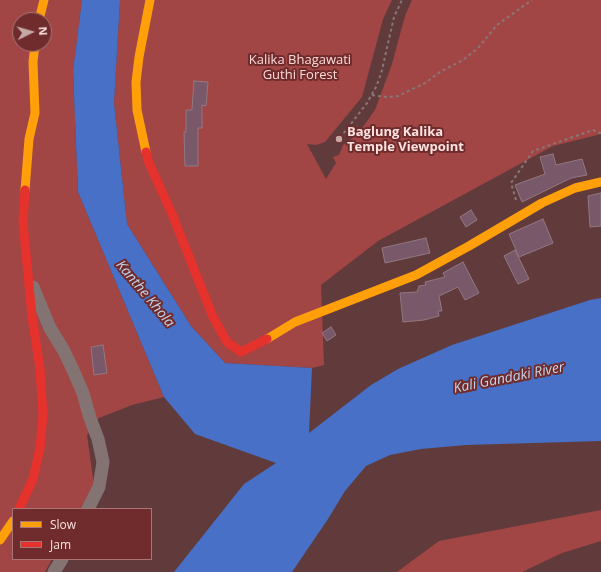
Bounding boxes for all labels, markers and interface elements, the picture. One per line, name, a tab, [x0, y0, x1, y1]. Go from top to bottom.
north arrow	[12, 12, 52, 52]
text: N	[36, 26, 51, 36]
park label: Kalika Bhagawati Guthi Forest	[249, 52, 351, 83]
place label: Baglung Kalika Temple Viewpoint	[347, 124, 464, 155]
marker: Baglung Kalika Temple Viewpoint	[334, 134, 344, 144]
water label: Kanthe Khola	[112, 257, 178, 331]
water label: Kali Gandaki River	[452, 359, 566, 397]
legend	[12, 508, 152, 560]
text: Slow	[50, 516, 76, 533]
text: Jam	[50, 536, 71, 553]

